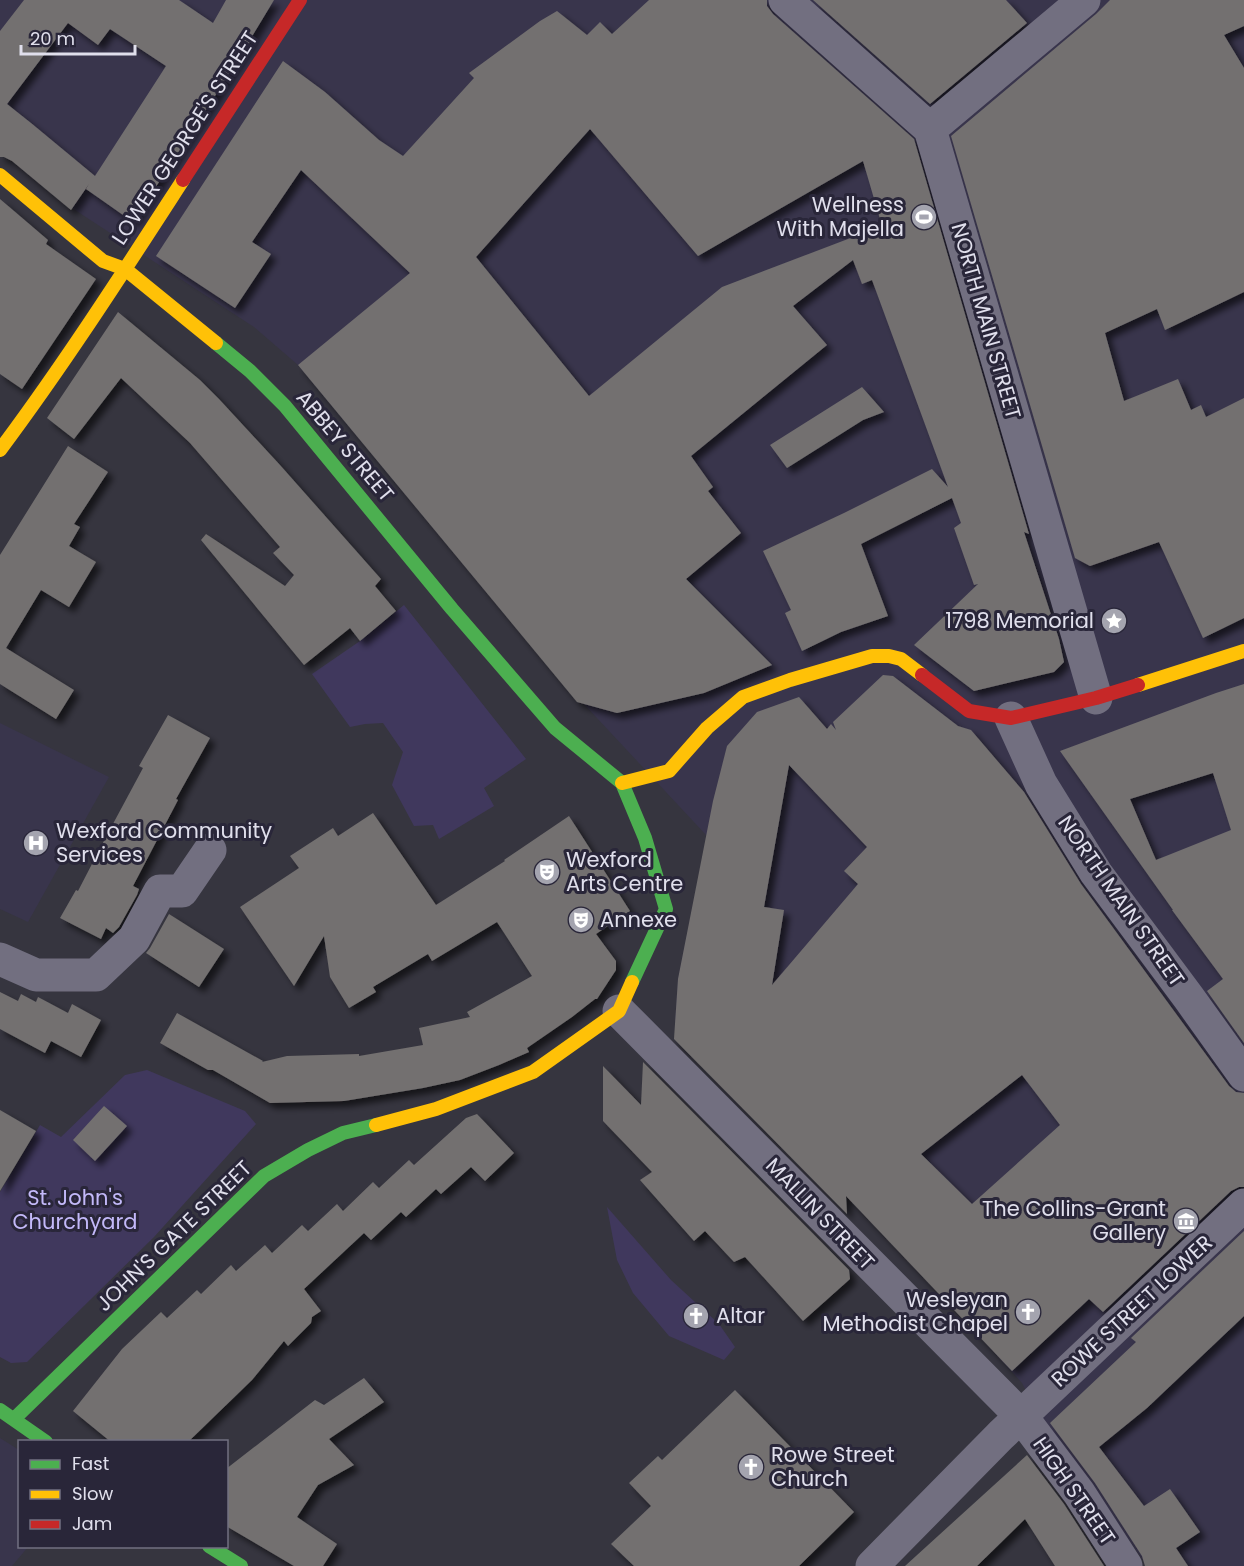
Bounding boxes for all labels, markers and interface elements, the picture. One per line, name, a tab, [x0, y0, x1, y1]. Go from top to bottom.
scale bar	[21, 18, 135, 56]
street label: LOWER GEORGE'S STREET	[105, 25, 265, 250]
text: 20 m	[30, 26, 75, 51]
place label: Wellness With Majella	[777, 190, 904, 243]
sports icon: Wellness With Majella	[909, 202, 939, 232]
street label: NORTH MAIN STREET	[945, 219, 1028, 422]
street label: ABBEY STREET	[290, 384, 401, 508]
place label: 1798 Memorial	[945, 606, 1094, 635]
place icon: 1798 Memorial	[1099, 606, 1129, 636]
street label: NORTH MAIN STREET	[1051, 809, 1191, 992]
place label: Wexford Community Services	[56, 816, 272, 869]
hospital icon: Wexford Community Services	[21, 828, 51, 858]
place label: Wexford Arts Centre	[566, 845, 683, 898]
theatre icon: Wexford Arts Centre	[532, 857, 562, 887]
theatre icon: Annexe	[566, 905, 596, 935]
place label: Annexe	[600, 905, 677, 934]
street label: MALLIN STREET	[759, 1151, 881, 1276]
street label: JOHN'S GATE STREET	[90, 1154, 258, 1318]
park label: St. John's Churchyard	[12, 1183, 138, 1236]
place label: The Collins-Grant Gallery	[982, 1194, 1166, 1247]
museum icon: The Collins-Grant Gallery	[1171, 1206, 1201, 1236]
street label: ROWE STREET LOWER	[1045, 1228, 1219, 1393]
place label: Wesleyan Methodist Chapel	[823, 1285, 1008, 1338]
church icon: Wesleyan Methodist Chapel	[1013, 1297, 1043, 1327]
church icon: Altar	[681, 1301, 711, 1331]
place label: Altar	[716, 1301, 765, 1330]
street label: HIGH STREET	[1027, 1431, 1122, 1550]
legend	[18, 1440, 228, 1548]
place label: Rowe Street Church	[771, 1440, 895, 1493]
text: Fast	[72, 1451, 109, 1476]
church icon: Rowe Street Church	[736, 1452, 766, 1482]
text: Slow	[72, 1481, 114, 1506]
text: Jam	[72, 1511, 112, 1536]

